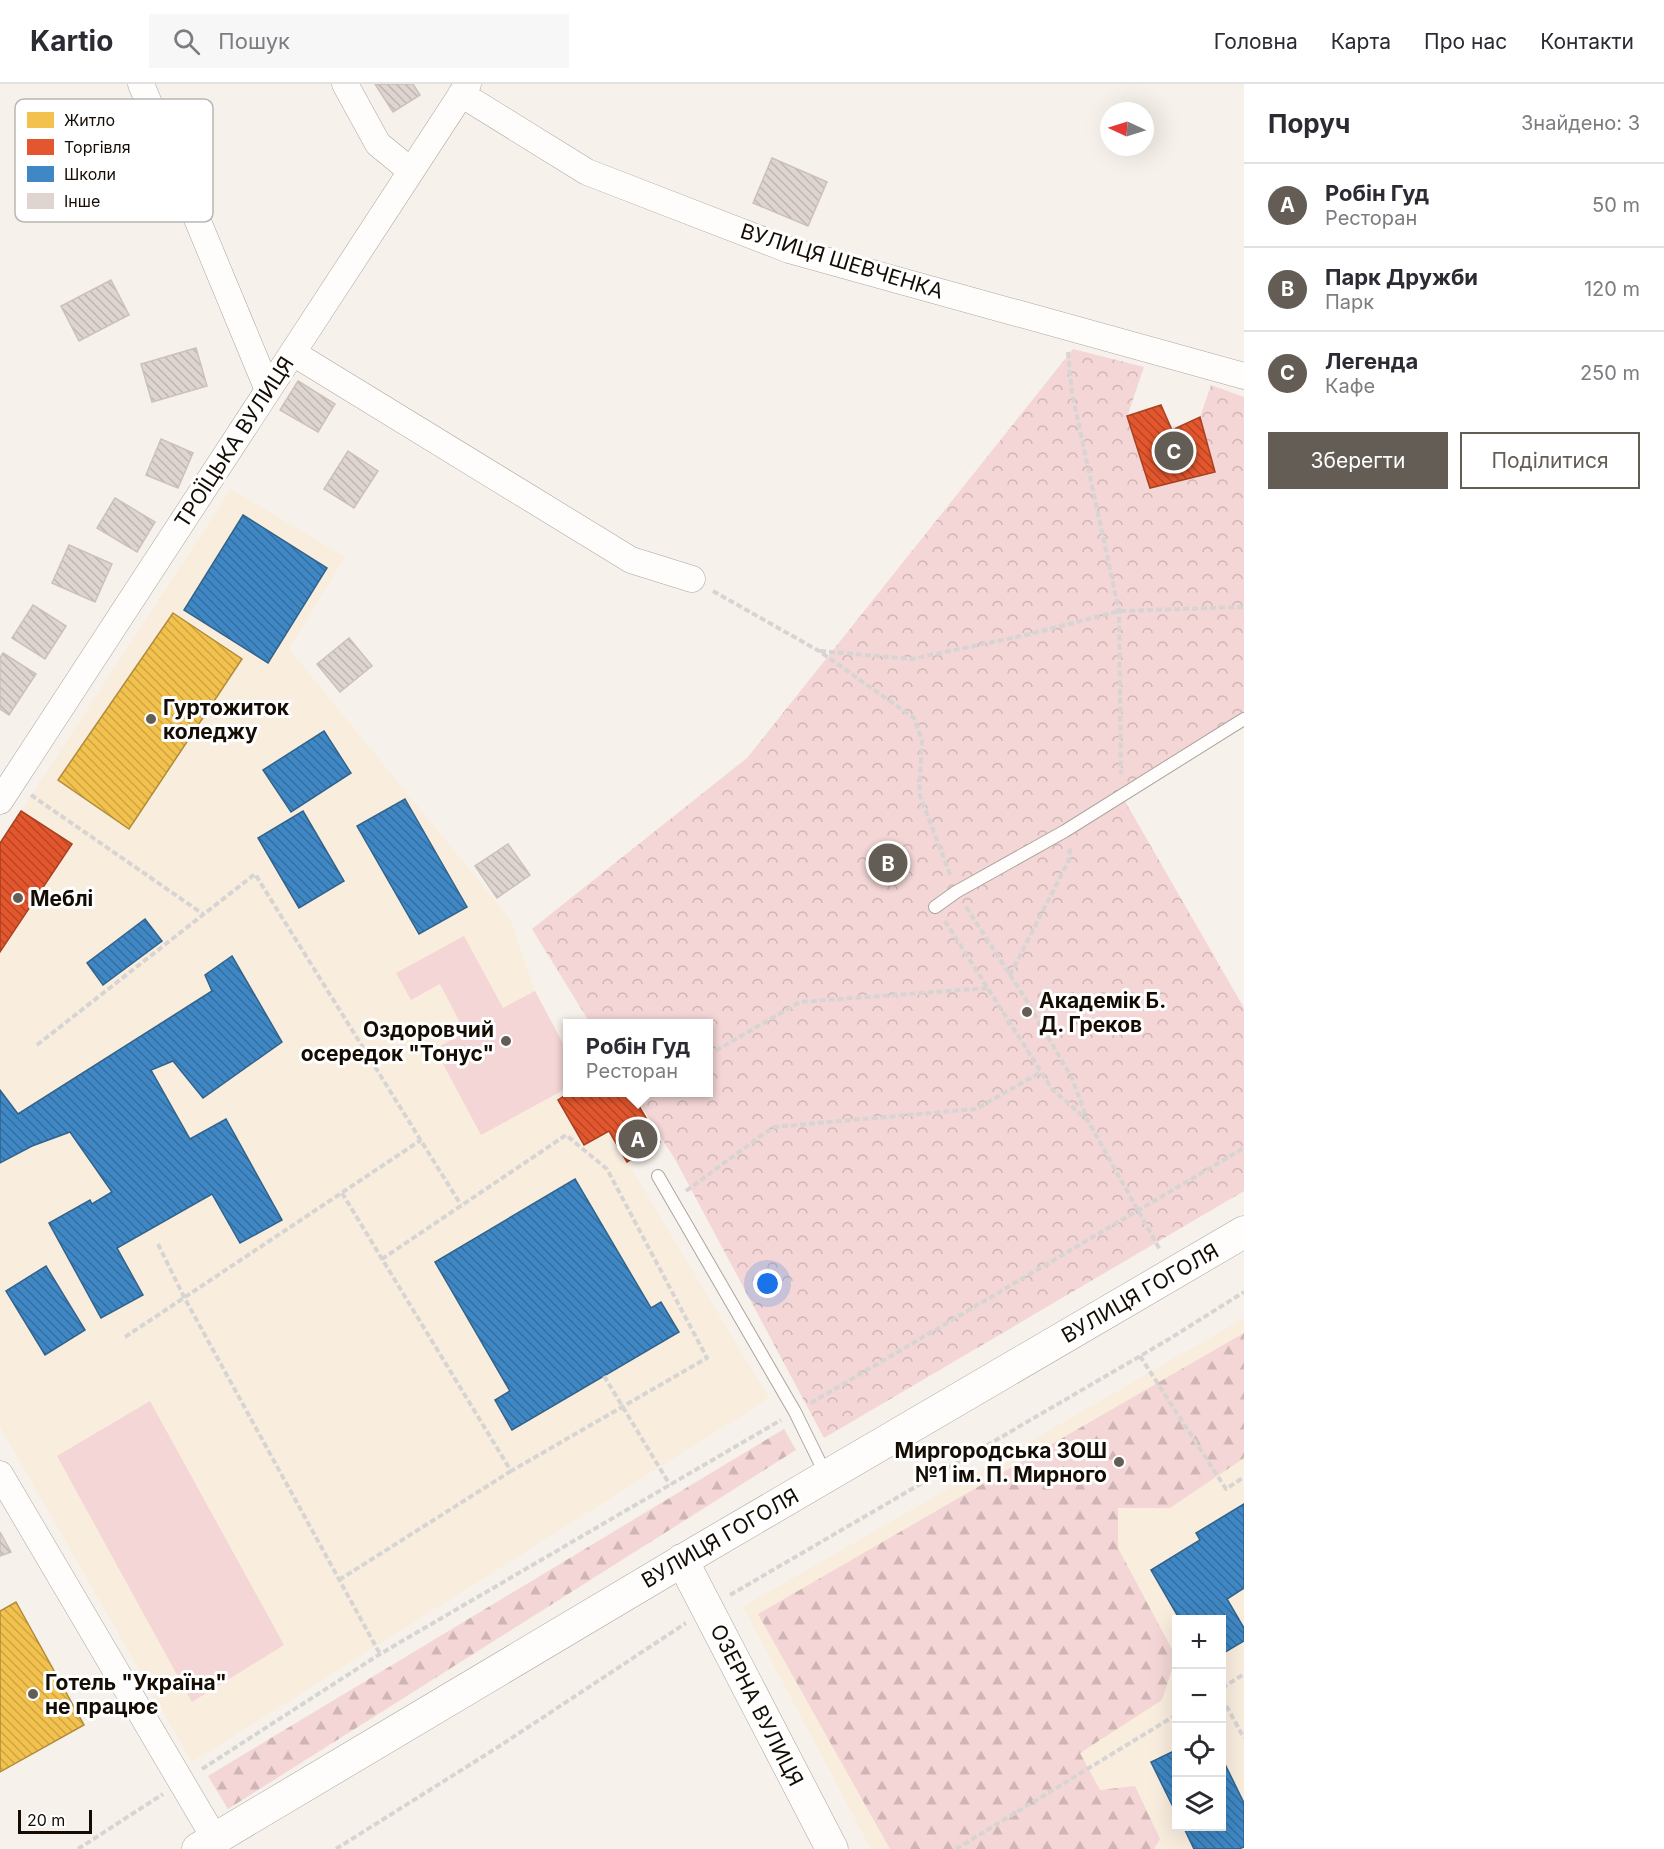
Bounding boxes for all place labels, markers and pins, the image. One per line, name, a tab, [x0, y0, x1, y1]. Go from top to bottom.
pin: C	[1154, 428, 1194, 473]
place label: Гуртожиток коледжу	[163, 695, 290, 744]
marker: Гуртожиток коледжу	[144, 712, 158, 726]
pin: B	[868, 840, 908, 886]
place label: Меблі	[30, 886, 93, 911]
marker: Меблі	[11, 891, 25, 905]
place label: Академік Б. Д. Греков	[1039, 988, 1166, 1037]
marker: Академік Б. Д. Греков	[1020, 1005, 1034, 1019]
place label: Оздоровчий осередок "Тонус"	[301, 1017, 494, 1066]
marker: Оздоровчий осередок "Тонус"	[499, 1034, 513, 1048]
pin: A	[618, 1116, 658, 1162]
place label: Миргородська ЗОШ №1 ім. П. Мирного	[894, 1438, 1107, 1487]
marker: Миргородська ЗОШ №1 ім. П. Мирного	[1112, 1455, 1126, 1469]
place label: Готель "Україна" не працює	[45, 1670, 227, 1719]
marker: Готель "Україна" не працює	[26, 1687, 40, 1701]

